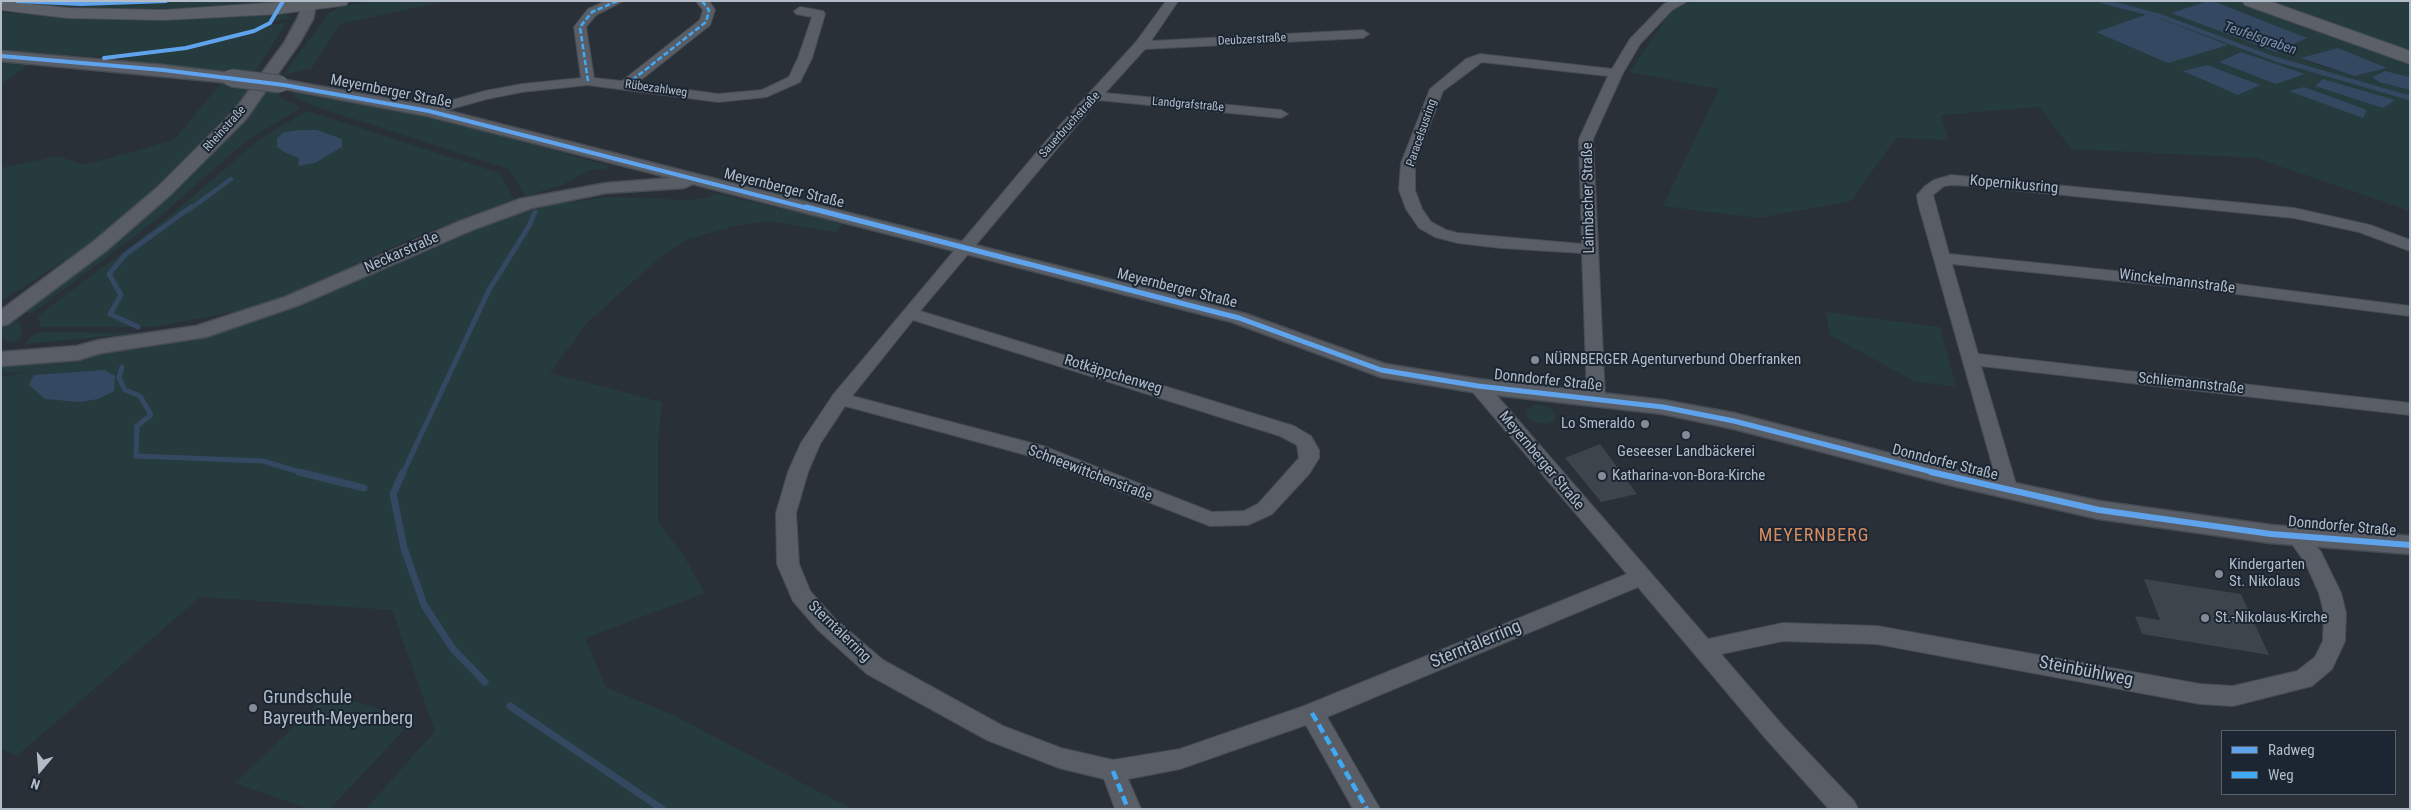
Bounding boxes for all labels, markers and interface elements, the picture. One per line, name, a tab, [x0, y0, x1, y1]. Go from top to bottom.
water label: Teufelsgraben	[2221, 19, 2299, 59]
street label: Deubzerstraße	[1217, 31, 1287, 49]
street label: Meyernberger Straße	[329, 71, 453, 113]
street label: Rübezahlweg	[624, 78, 688, 100]
street label: Sauerbruchstraße	[1037, 89, 1103, 161]
street label: Landgrafstraße	[1151, 95, 1225, 115]
street label: Paracelsusring	[1404, 97, 1440, 169]
street label: Rheinstraße	[201, 103, 249, 155]
street label: Laimbacher Straße	[1579, 142, 1599, 254]
street label: Meyernberger Straße	[722, 165, 846, 213]
street label: Kopernikusring	[1969, 172, 2059, 198]
street label: Neckarstraße	[362, 229, 442, 277]
street label: Meyernberger Straße	[1115, 265, 1239, 313]
street label: Winckelmannstraße	[2118, 266, 2236, 298]
place label: NÜRNBERGER Agenturverbund Oberfranken	[1545, 351, 1801, 369]
street label: Rotkäppchenweg	[1062, 352, 1164, 398]
marker: NÜRNBERGER Agenturverbund Oberfranken	[1529, 354, 1541, 366]
street label: Donndorfer Straße	[1493, 366, 1603, 396]
street label: Schliemannstraße	[2137, 369, 2245, 399]
street label: Meyernberger Straße	[1495, 408, 1587, 514]
place label: Lo Smeraldo	[1561, 415, 1635, 433]
marker: Lo Smeraldo	[1639, 418, 1651, 430]
marker: Geseeser Landbäckerei	[1680, 429, 1692, 441]
street label: Donndorfer Straße	[1890, 441, 2000, 485]
street label: Schneewittchenstraße	[1025, 442, 1155, 506]
place label: Geseeser Landbäckerei	[1617, 443, 1755, 461]
place label: Katharina-von-Bora-Kirche	[1612, 467, 1765, 485]
marker: Katharina-von-Bora-Kirche	[1596, 470, 1608, 482]
street label: Donndorfer Straße	[2287, 513, 2397, 541]
district label: MEYERNBERG	[1757, 525, 1871, 547]
place label: Kindergarten St. Nikolaus	[2229, 556, 2305, 591]
marker: Kindergarten St. Nikolaus	[2213, 568, 2225, 580]
street label: Sterntalerring	[804, 598, 874, 666]
place label: St.-Nikolaus-Kirche	[2215, 609, 2328, 627]
marker: St.-Nikolaus-Kirche	[2199, 612, 2211, 624]
street label: Sterntalerring	[1427, 616, 1525, 674]
street label: Steinbühlweg	[2037, 652, 2135, 692]
place label: Grundschule Bayreuth-Meyernberg	[263, 687, 413, 730]
marker: Grundschule Bayreuth-Meyernberg	[247, 702, 259, 714]
legend	[2221, 730, 2396, 795]
text: Radweg	[2268, 741, 2315, 759]
north arrow	[15, 745, 65, 795]
text: Weg	[2268, 766, 2294, 784]
text: N	[29, 775, 42, 793]

